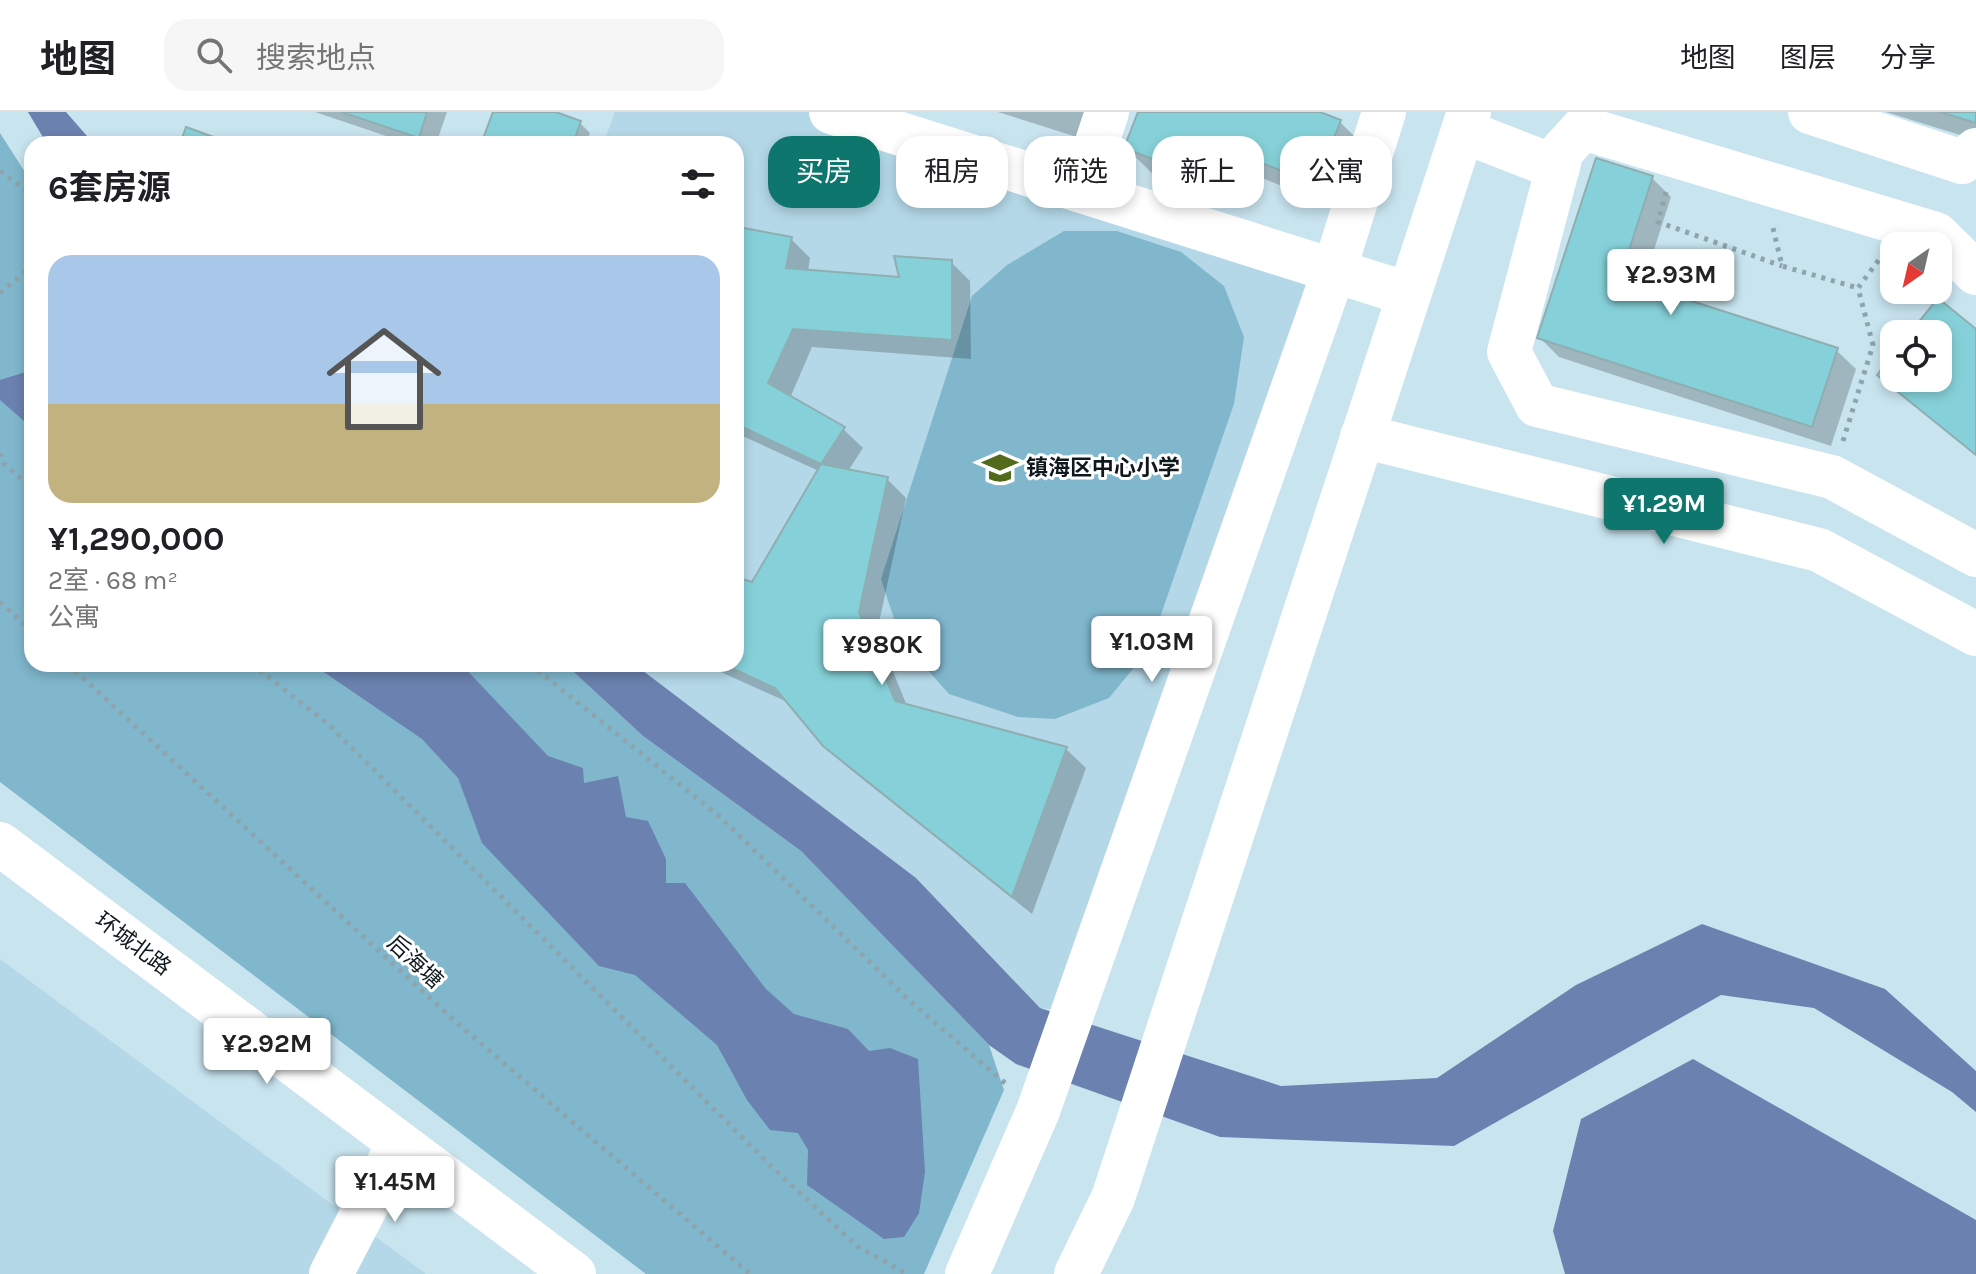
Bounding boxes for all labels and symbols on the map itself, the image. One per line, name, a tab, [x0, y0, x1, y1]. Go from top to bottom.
north arrow	[1880, 232, 1952, 304]
pin: ¥2.93M	[1606, 249, 1736, 317]
school or university icon: 镇海区中心小学	[981, 449, 1019, 487]
place label: 镇海区中心小学	[1026, 455, 1180, 481]
pin: ¥1.29M	[1599, 478, 1729, 546]
pin: ¥1.03M	[1087, 616, 1217, 684]
pin: ¥980K	[826, 619, 938, 687]
street label: 环城北路	[90, 907, 176, 981]
street label: 后海塘	[382, 930, 448, 994]
pin: ¥2.92M	[202, 1018, 332, 1086]
pin: ¥1.45M	[330, 1156, 460, 1224]

